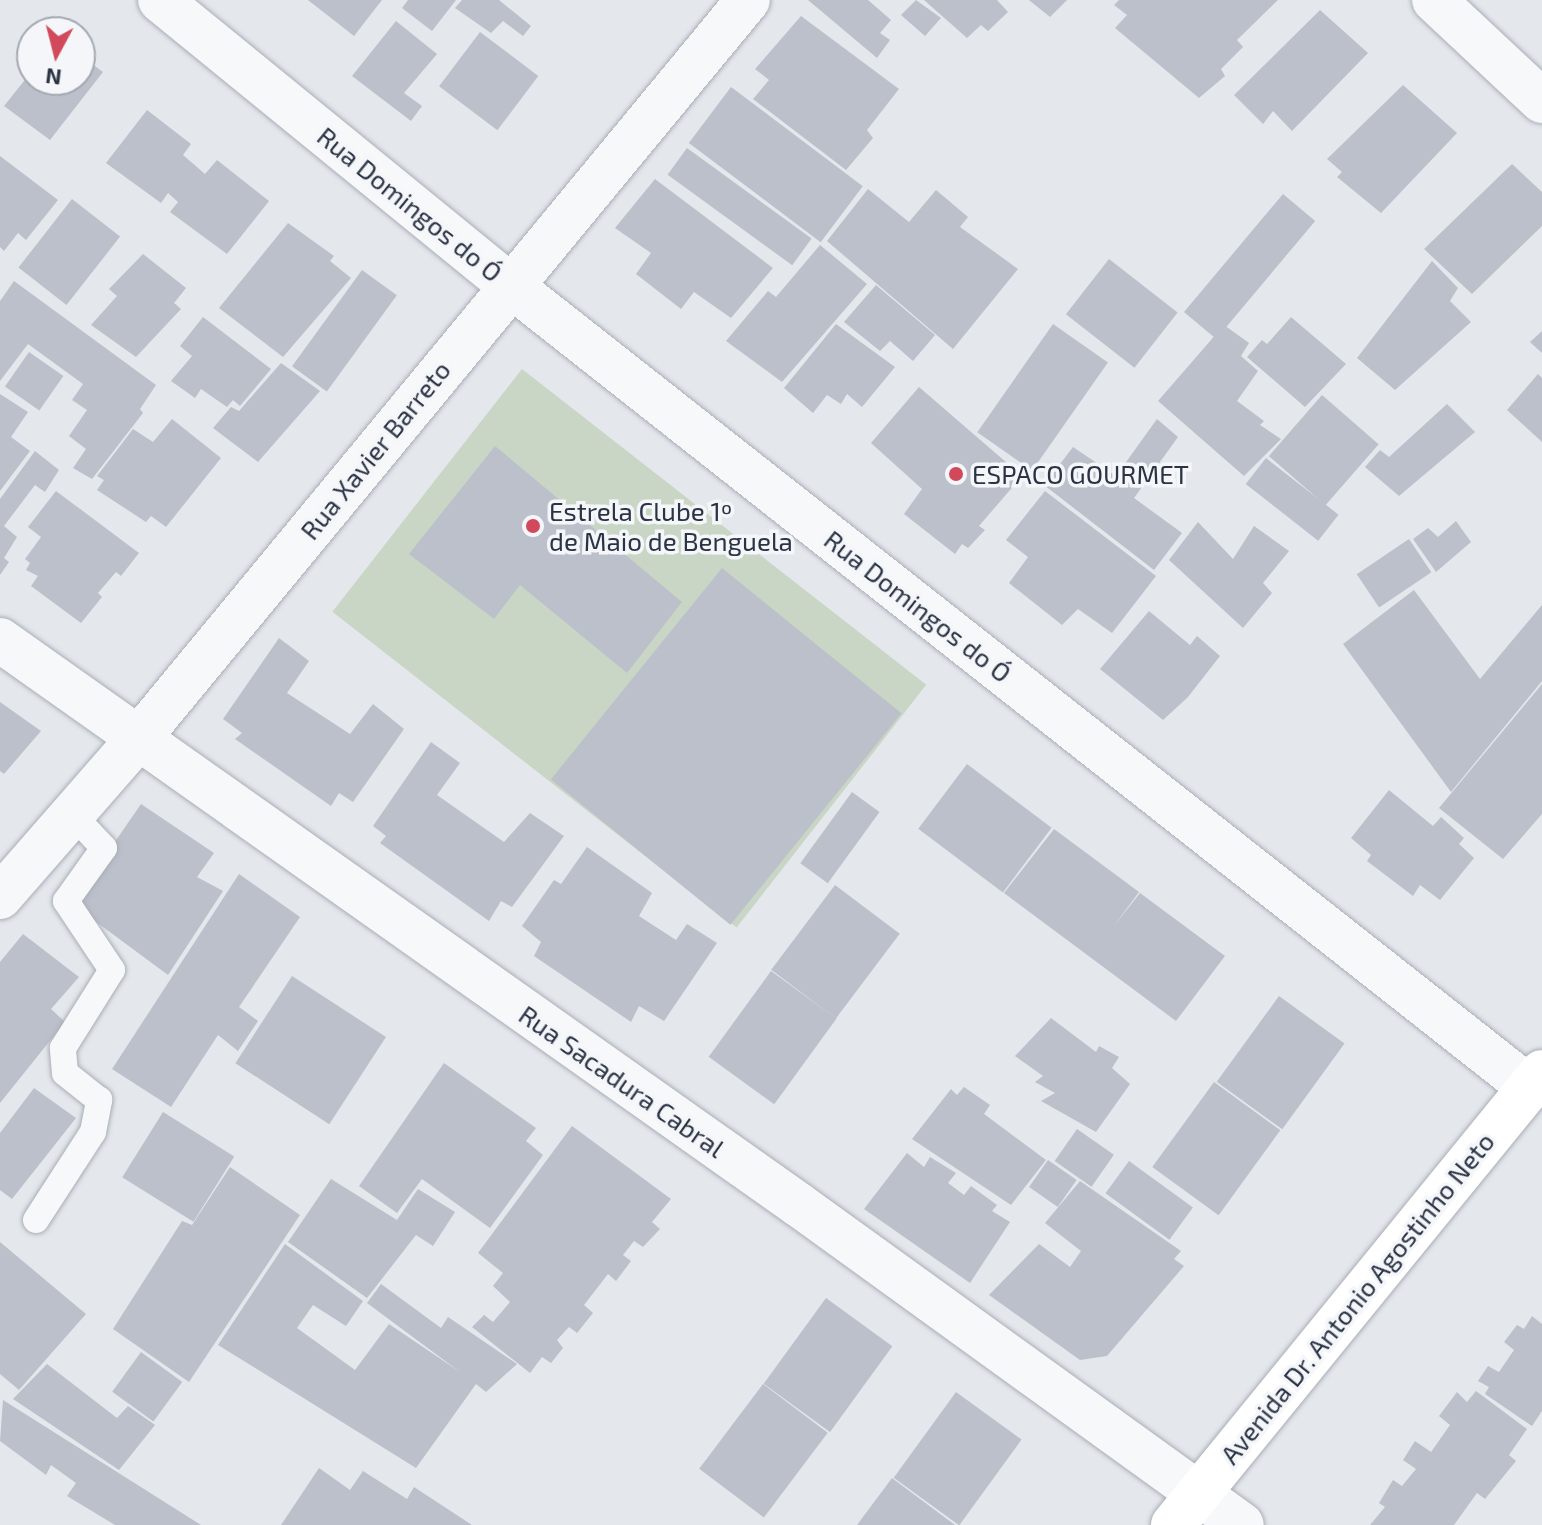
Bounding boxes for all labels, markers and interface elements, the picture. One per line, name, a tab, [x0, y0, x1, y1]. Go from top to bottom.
north arrow	[16, 16, 96, 96]
text: N	[44, 64, 63, 92]
street label: Rua Domingos do Ó	[311, 120, 509, 288]
street label: Rua Xavier Barreto	[293, 354, 457, 546]
place label: ESPACO GOURMET	[972, 458, 1189, 490]
marker: ESPACO GOURMET	[947, 465, 965, 483]
place label: Estrela Clube 1º de Maio de Benguela	[549, 495, 793, 556]
marker: Estrela Clube 1º de Maio de Benguela	[524, 517, 542, 535]
street label: Rua Domingos do Ó	[818, 523, 1018, 689]
street label: Rua Sacadura Cabral	[513, 998, 731, 1164]
street label: Avenida Dr. Antonio Agostinho Neto	[1213, 1126, 1501, 1470]

